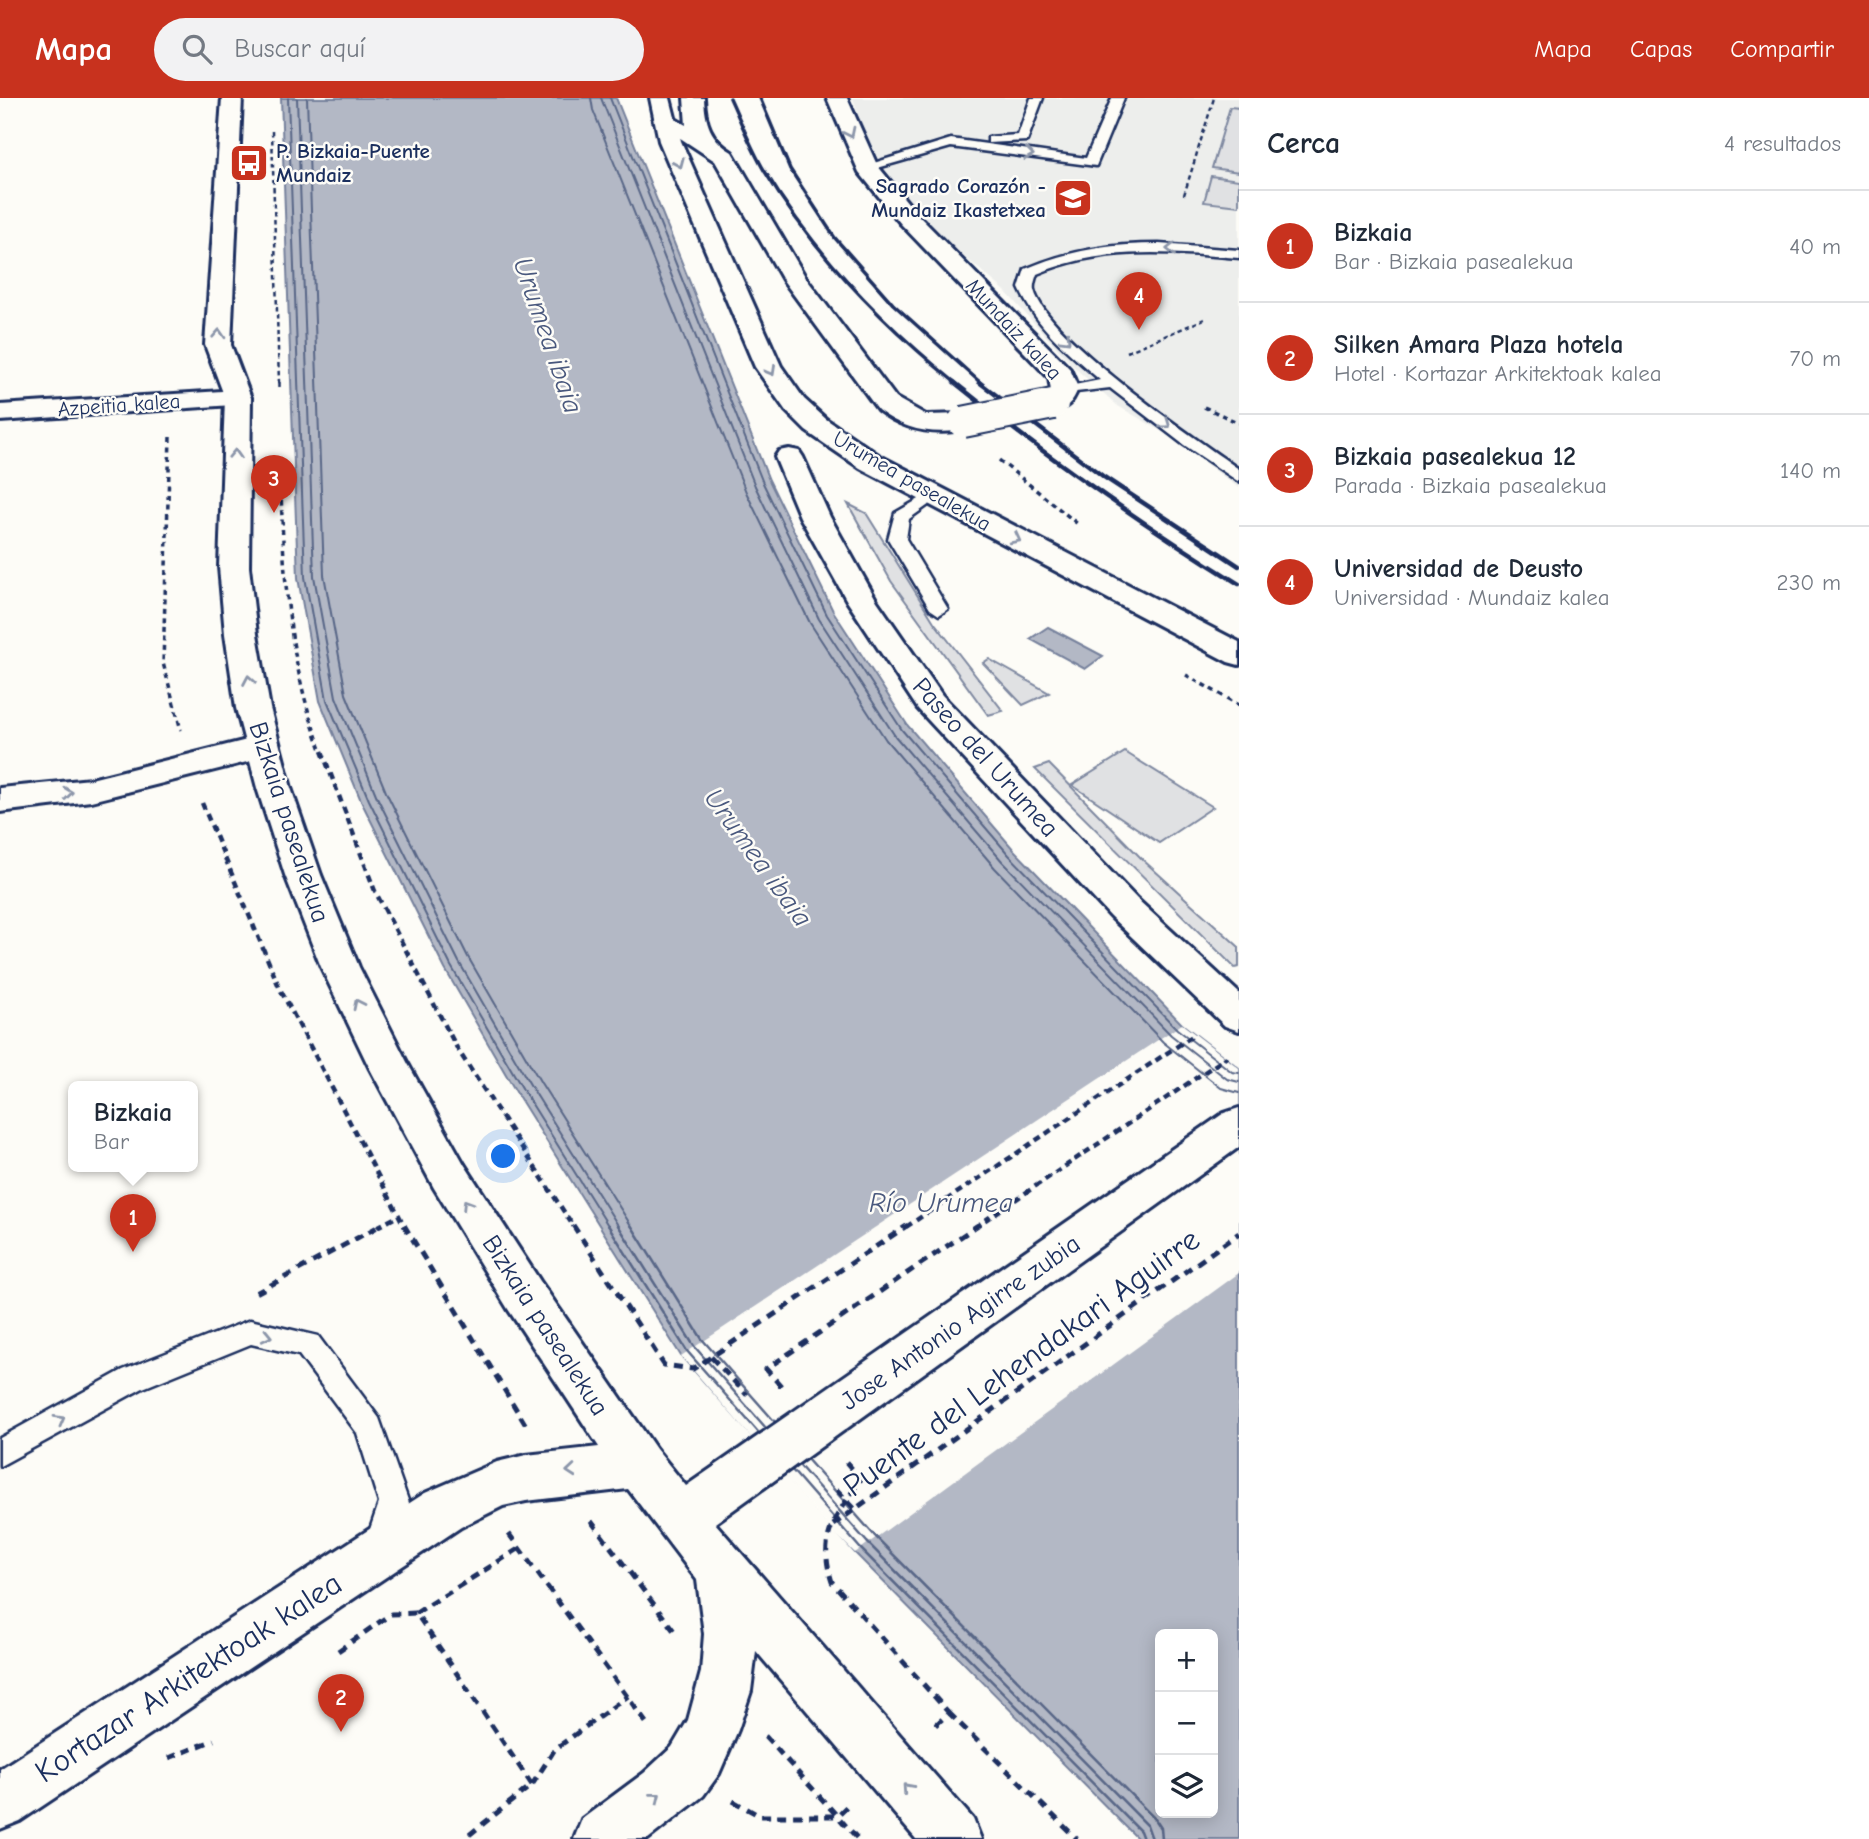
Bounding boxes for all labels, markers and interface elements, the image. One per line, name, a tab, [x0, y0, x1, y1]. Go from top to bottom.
search box	[154, 18, 644, 81]
text: Mapa	[35, 30, 112, 68]
icon: search	[178, 30, 216, 68]
text: Buscar aquí	[234, 34, 365, 64]
text: Mapa	[1534, 35, 1592, 63]
text: Capas	[1630, 35, 1692, 63]
text: Compartir	[1730, 35, 1834, 63]
one-way arrow	[842, 126, 856, 138]
text: Cerca	[1267, 126, 1340, 161]
text: 4 resultados	[1724, 130, 1841, 157]
place label: P. Bizkaia-Puente Mundaiz	[276, 139, 430, 187]
bus stop icon: P. Bizkaia-Puente Mundaiz	[228, 142, 270, 184]
one-way arrow	[1023, 147, 1035, 162]
one-way arrow	[671, 156, 685, 168]
place label: Sagrado Corazón - Mundaiz Ikastetxea	[871, 174, 1046, 222]
school or university icon: Sagrado Corazón - Mundaiz Ikastetxea	[1052, 177, 1094, 219]
text: Bizkaia	[1334, 218, 1412, 248]
text: 1	[1285, 233, 1295, 260]
text: 40 m	[1789, 233, 1841, 260]
one-way arrow	[1165, 241, 1176, 257]
text: Bar · Bizkaia pasealekua	[1334, 248, 1574, 275]
water label: Urumea ibaia	[506, 253, 590, 417]
pin: 4	[1116, 272, 1162, 330]
street label: Mundaiz kalea	[961, 274, 1067, 384]
one-way arrow	[211, 328, 226, 339]
text: Silken Amara Plaza hotela	[1334, 330, 1623, 360]
one-way arrow	[1058, 331, 1071, 344]
text: 2	[1284, 345, 1296, 372]
text: 70 m	[1789, 345, 1841, 372]
text: Hotel · Kortazar Arkitektoak kalea	[1334, 360, 1662, 387]
one-way arrow	[763, 364, 776, 376]
street label: Azpeitia kalea	[57, 389, 181, 421]
one-way arrow	[1158, 415, 1171, 428]
street label: Urumea pasealekua	[829, 426, 995, 536]
text: Bizkaia pasealekua 12	[1334, 442, 1576, 472]
one-way arrow	[228, 448, 243, 459]
pin: 3	[251, 455, 297, 513]
text: 3	[1284, 457, 1296, 484]
text: 140 m	[1780, 457, 1841, 484]
text: Parada · Bizkaia pasealekua	[1334, 472, 1607, 499]
one-way arrow	[1009, 531, 1021, 545]
text: Universidad de Deusto	[1334, 554, 1583, 584]
text: 4	[1285, 569, 1295, 596]
text: 230 m	[1777, 569, 1841, 596]
text: Universidad · Mundaiz kalea	[1334, 584, 1610, 611]
street label: Paseo del Urumea	[906, 672, 1065, 843]
one-way arrow	[242, 674, 257, 686]
street label: Bizkaia pasealekua	[242, 718, 336, 926]
water label: Urumea ibaia	[697, 782, 819, 933]
one-way arrow	[63, 786, 74, 801]
one-way arrow	[353, 999, 367, 1011]
popup	[68, 1081, 198, 1172]
text: Bizkaia	[94, 1098, 172, 1128]
text: Bar	[94, 1128, 129, 1155]
your location	[486, 1139, 520, 1173]
water label: Río Urumea	[869, 1187, 1013, 1219]
pin: 1	[110, 1194, 156, 1252]
one-way arrow	[462, 1198, 475, 1211]
street label: Puente del Lehendakari Aguirre	[836, 1221, 1207, 1504]
street label: Jose Antonio Agirre zubia	[835, 1229, 1086, 1417]
street label: Bizkaia pasealekua	[476, 1230, 615, 1421]
one-way arrow	[261, 1327, 273, 1342]
one-way arrow	[52, 1415, 65, 1428]
one-way arrow	[565, 1463, 576, 1478]
street label: Kortazar Arkitektoak kalea	[28, 1564, 348, 1790]
map controls	[1155, 1629, 1218, 1818]
button: +	[1155, 1629, 1218, 1692]
pin: 2	[318, 1674, 364, 1732]
button: −	[1155, 1692, 1218, 1755]
button: layers	[1155, 1755, 1218, 1818]
one-way arrow	[903, 1783, 915, 1796]
one-way arrow	[648, 1792, 660, 1805]

